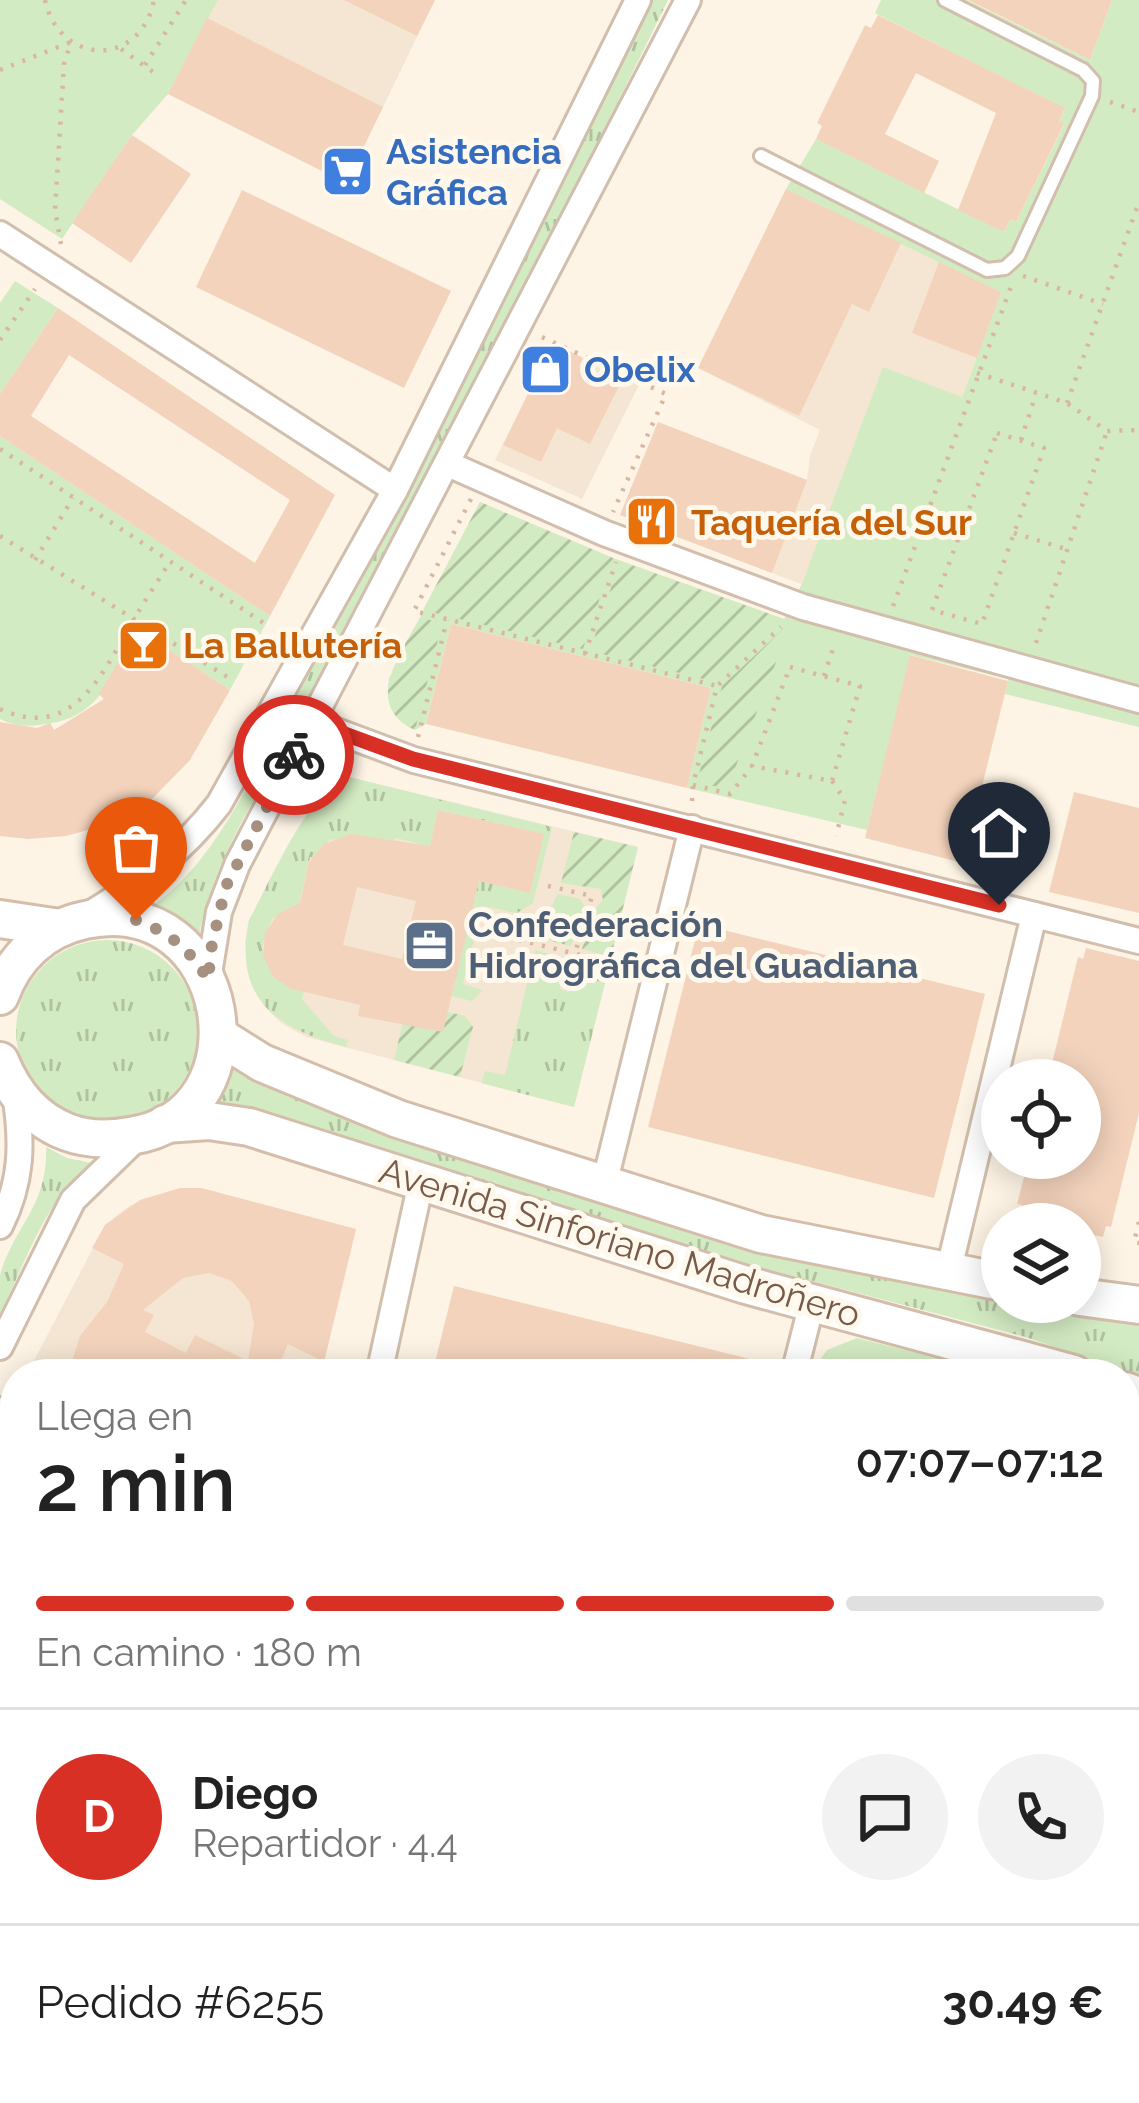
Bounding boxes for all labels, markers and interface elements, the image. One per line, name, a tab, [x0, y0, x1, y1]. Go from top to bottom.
place label: Asistencia Gráfica	[386, 130, 562, 213]
supermarket icon: Asistencia Gráfica	[319, 144, 375, 200]
shop icon: Obelix	[517, 341, 573, 397]
place label: Obelix	[584, 348, 696, 390]
restaurant icon: Taquería del Sur	[624, 494, 680, 550]
place label: Taquería del Sur	[691, 501, 972, 543]
bar icon: La Ballutería	[116, 617, 172, 673]
place label: La Ballutería	[183, 624, 402, 666]
courier	[234, 695, 354, 815]
icon: bike	[261, 722, 327, 788]
pin	[948, 782, 1050, 905]
pin	[85, 797, 187, 920]
icon: home	[966, 800, 1032, 866]
icon: bag	[103, 815, 169, 881]
place label: Confederación Hidrográfica del Guadiana	[468, 903, 918, 986]
office icon: Confederación Hidrográfica del Guadiana	[401, 917, 457, 973]
map controls	[981, 1059, 1101, 1323]
button: locate	[981, 1059, 1101, 1179]
street label: Avenida Sinforiano Madroñero	[375, 1149, 865, 1335]
button: layers	[981, 1203, 1101, 1323]
text: Llega en	[36, 1393, 193, 1439]
text: 07:07–07:12	[856, 1435, 1104, 1488]
text: 2 min	[36, 1438, 236, 1529]
text: En camino · 180 m	[36, 1629, 362, 1675]
button: chat	[822, 1754, 948, 1880]
button: phone	[978, 1754, 1104, 1880]
text: Diego	[192, 1767, 318, 1820]
text: D	[83, 1790, 115, 1843]
text: Repartidor · 4.4	[192, 1820, 458, 1866]
text: Pedido #6255	[36, 1976, 324, 2029]
text: 30.49 €	[942, 1976, 1104, 2029]

